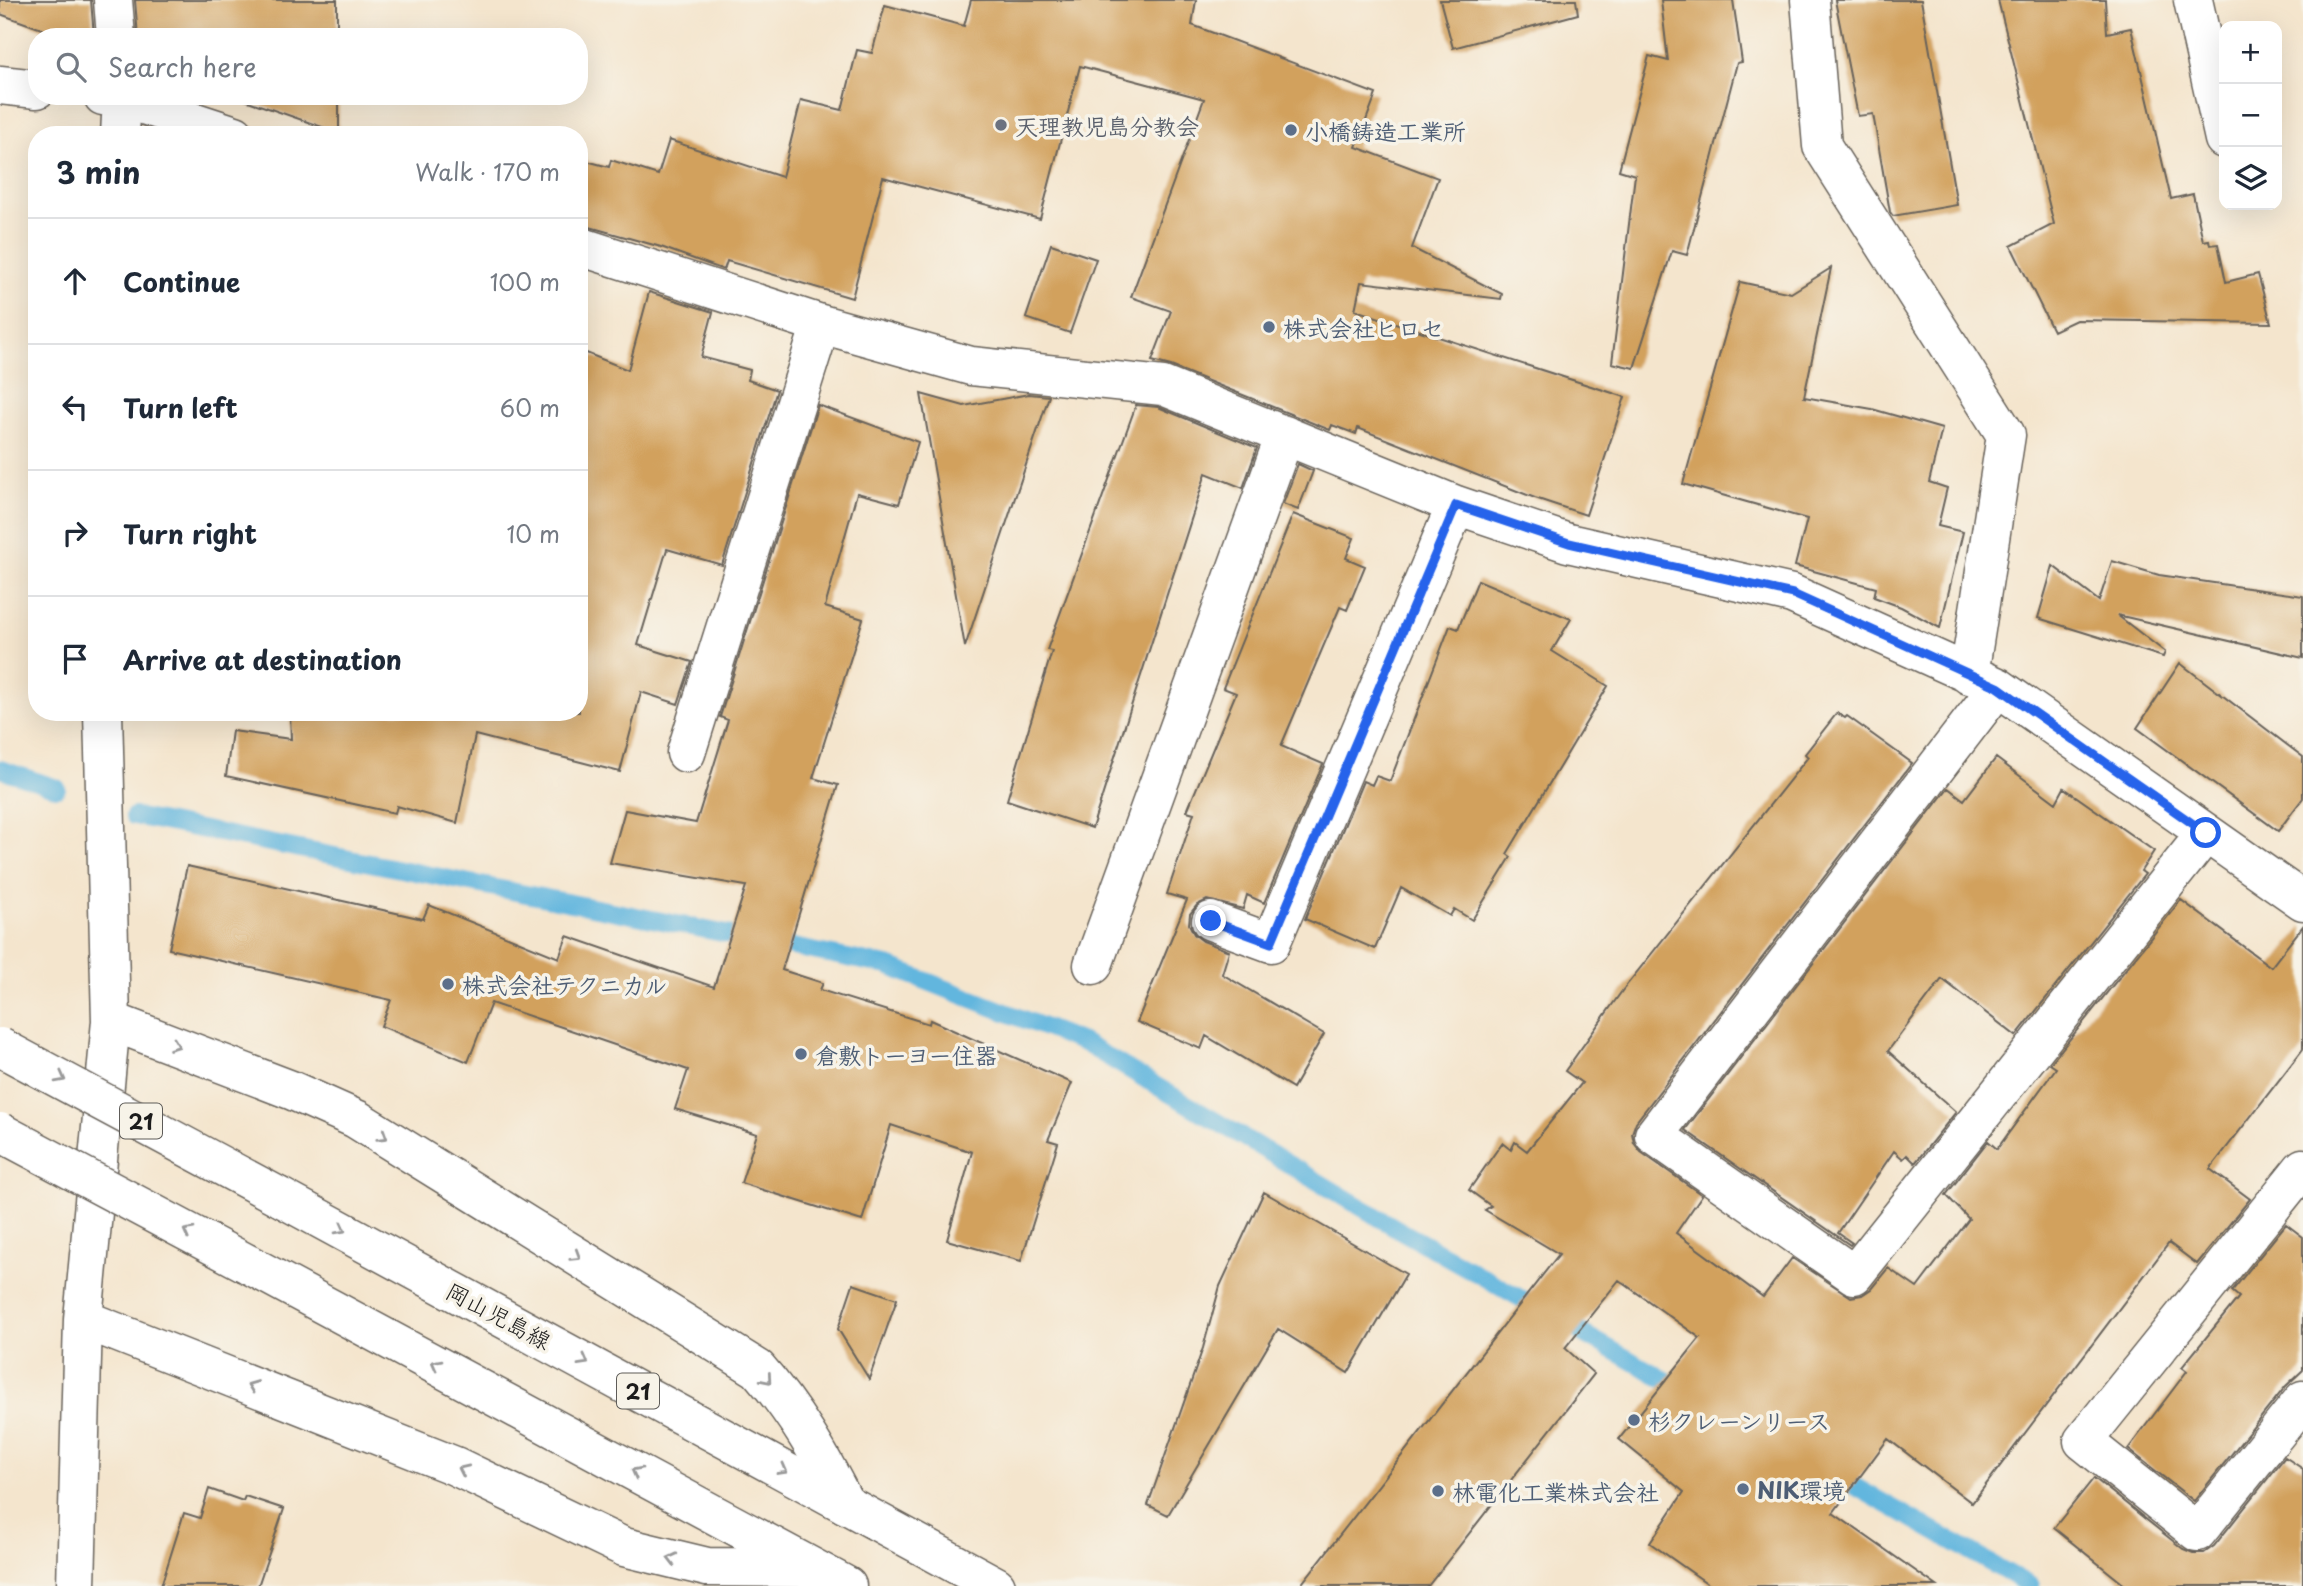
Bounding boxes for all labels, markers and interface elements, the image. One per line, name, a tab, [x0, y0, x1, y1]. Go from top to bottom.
map controls	[2219, 21, 2282, 210]
button: +	[2219, 21, 2282, 84]
search box	[28, 28, 588, 105]
text: Search here	[108, 47, 257, 86]
icon: search	[52, 48, 90, 86]
button: −	[2219, 84, 2282, 147]
place label: 天理教児島分教会	[1015, 108, 1199, 143]
place label: 小橋鋳造工業所	[1305, 113, 1466, 148]
marker: 天理教児島分教会	[993, 117, 1009, 133]
marker: 小橋鋳造工業所	[1283, 122, 1299, 138]
button: layers	[2219, 147, 2282, 210]
text: 3 min	[56, 149, 141, 194]
text: Walk · 170 m	[415, 154, 560, 189]
icon: ahead	[56, 262, 94, 300]
text: Continue	[123, 262, 240, 301]
text: 100 m	[490, 264, 560, 299]
place label: 株式会社ヒロセ	[1283, 310, 1444, 345]
marker: 株式会社ヒロセ	[1261, 319, 1277, 335]
icon: left	[56, 388, 94, 426]
text: Turn left	[123, 388, 238, 427]
text: 60 m	[500, 390, 560, 425]
icon: right	[56, 514, 94, 552]
text: Turn right	[123, 514, 257, 553]
text: 10 m	[506, 516, 560, 551]
icon: arrive	[56, 640, 94, 678]
text: Arrive at destination	[123, 640, 402, 679]
route start	[2190, 817, 2221, 848]
route end	[1195, 905, 1226, 936]
place label: 株式会社テクニカル	[462, 967, 668, 1002]
marker: 株式会社テクニカル	[440, 976, 456, 992]
one-way arrow	[168, 1037, 180, 1051]
place label: 倉敷トーヨー住器	[815, 1037, 998, 1072]
marker: 倉敷トーヨー住器	[793, 1046, 809, 1062]
one-way arrow	[53, 1070, 66, 1084]
road number: 21	[120, 1104, 162, 1138]
one-way arrow	[375, 1127, 388, 1140]
one-way arrow	[333, 1221, 346, 1235]
one-way arrow	[183, 1226, 195, 1240]
one-way arrow	[568, 1247, 581, 1260]
street label: 岡山児島線	[440, 1273, 558, 1357]
one-way arrow	[577, 1353, 589, 1366]
one-way arrow	[430, 1359, 443, 1372]
one-way arrow	[759, 1371, 771, 1384]
road number: 21	[617, 1374, 659, 1408]
one-way arrow	[246, 1380, 258, 1394]
place label: 杉クレーンリース	[1648, 1403, 1830, 1438]
marker: 杉クレーンリース	[1626, 1412, 1642, 1428]
one-way arrow	[776, 1462, 788, 1475]
one-way arrow	[458, 1464, 470, 1478]
one-way arrow	[631, 1467, 643, 1480]
place label: NIK環境	[1757, 1472, 1846, 1507]
place label: 林電化工業株式会社	[1452, 1474, 1659, 1509]
marker: NIK環境	[1735, 1481, 1751, 1497]
marker: 林電化工業株式会社	[1430, 1483, 1446, 1499]
one-way arrow	[666, 1553, 678, 1567]

